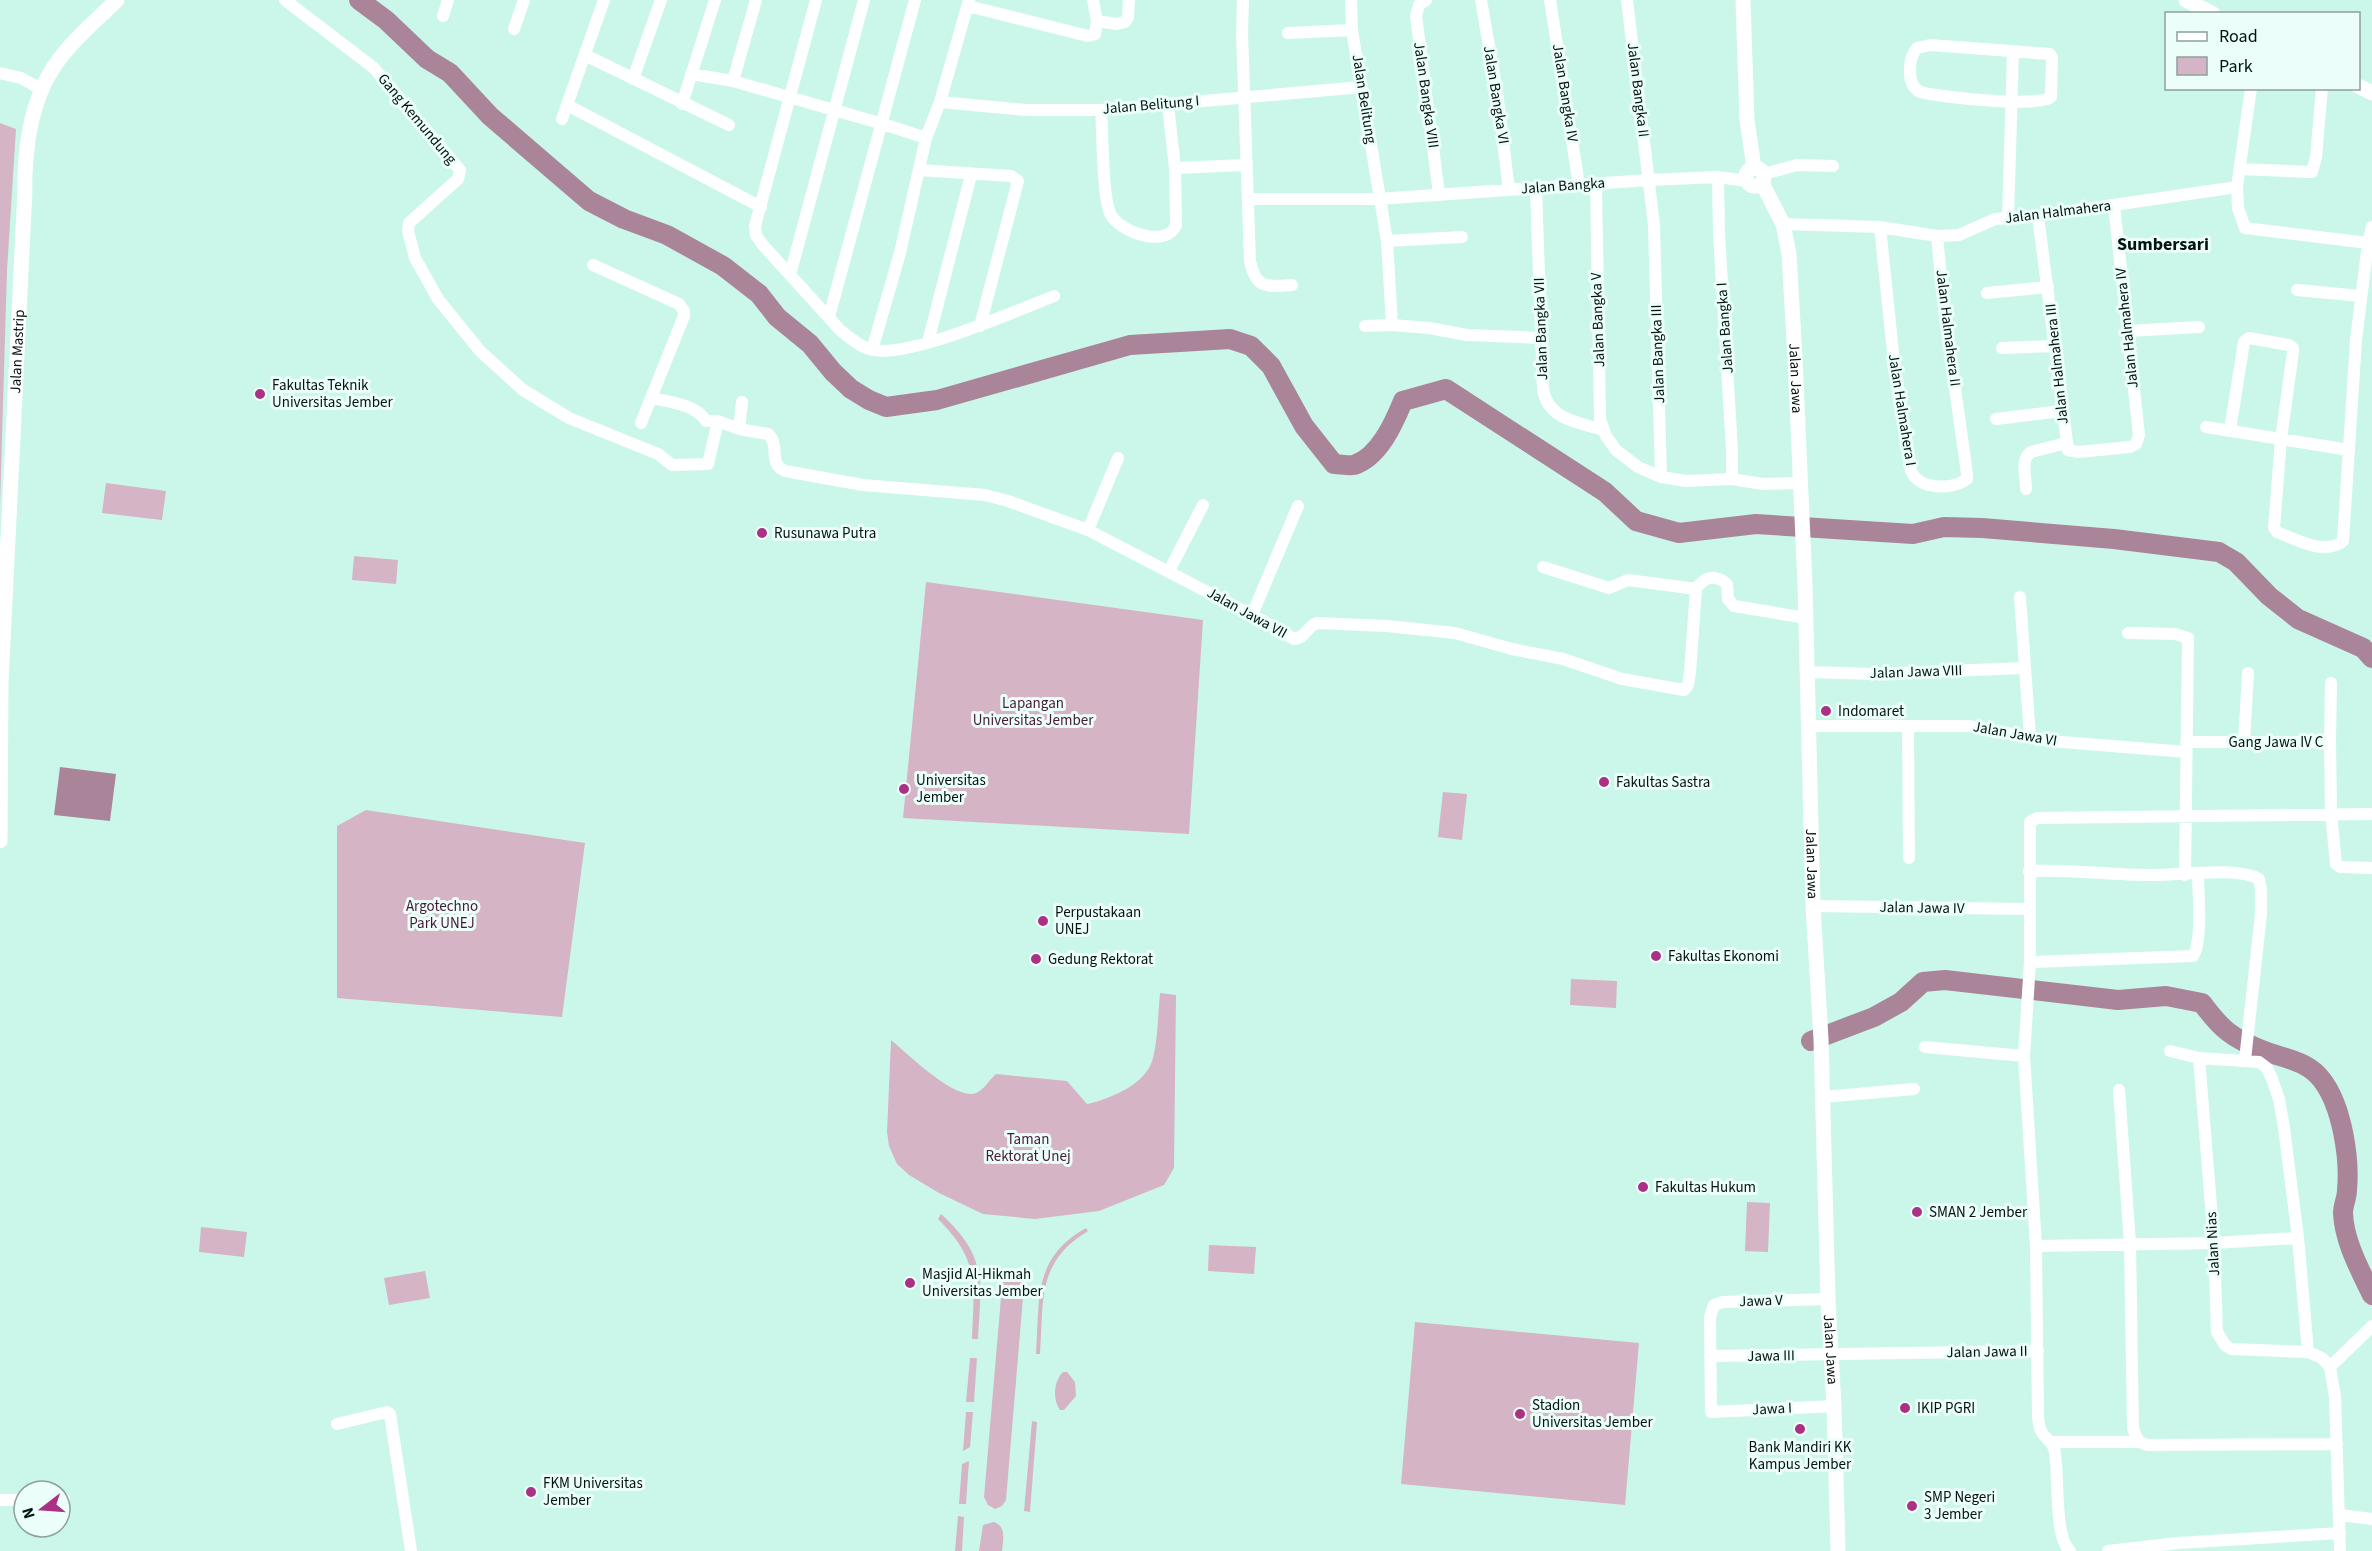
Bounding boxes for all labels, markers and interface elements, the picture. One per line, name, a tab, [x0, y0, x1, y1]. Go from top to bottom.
legend	[2165, 12, 2360, 90]
text: Road	[2219, 24, 2258, 49]
street label: Jalan Bangka VIII	[1408, 41, 1444, 149]
street label: Jalan Bangka II	[1622, 41, 1654, 139]
street label: Jalan Bangka IV	[1547, 42, 1583, 144]
street label: Jalan Bangka VI	[1478, 44, 1514, 146]
street label: Jalan Belitung	[1347, 53, 1381, 146]
text: Park	[2219, 54, 2253, 79]
street label: Gang Kemundung	[373, 69, 462, 169]
street label: Jalan Belitung I	[1102, 90, 1200, 120]
street label: Jalan Bangka	[1520, 173, 1606, 199]
street label: Jalan Halmahera	[2004, 195, 2112, 229]
district label: Sumbersari	[2117, 232, 2209, 257]
street label: Jalan Halmahera IV	[2110, 266, 2144, 389]
street label: Jalan Halmahera II	[1930, 268, 1966, 388]
street label: Jalan Bangka V	[1586, 272, 1610, 368]
street label: Jalan Bangka VII	[1529, 277, 1553, 381]
street label: Jalan Bangka I	[1711, 282, 1739, 374]
street label: Jalan Halmahera III	[2040, 303, 2074, 425]
street label: Jalan Bangka III	[1646, 304, 1670, 404]
street label: Jalan Mastrip	[5, 309, 30, 394]
street label: Jalan Jawa	[1784, 342, 1808, 414]
street label: Jalan Halmahera I	[1883, 352, 1921, 468]
place label: Fakultas Teknik Universitas Jember	[272, 375, 393, 413]
marker: Fakultas Teknik Universitas Jember	[253, 387, 267, 401]
place label: Rusunawa Putra	[774, 523, 876, 544]
marker: Rusunawa Putra	[755, 526, 769, 540]
street label: Jalan Jawa VII	[1203, 582, 1291, 644]
street label: Jalan Jawa VIII	[1869, 660, 1963, 684]
park label: Lapangan Universitas Jember	[973, 693, 1094, 731]
place label: Indomaret	[1838, 701, 1904, 722]
marker: Indomaret	[1819, 704, 1833, 718]
street label: Jalan Jawa VI	[1971, 716, 2059, 752]
street label: Gang Jawa IV C	[2229, 732, 2324, 753]
place label: Universitas Jember	[916, 770, 986, 808]
place label: Fakultas Sastra	[1616, 772, 1710, 793]
marker: Fakultas Sastra	[1597, 775, 1611, 789]
marker: Universitas Jember	[897, 782, 911, 796]
street label: Jalan Jawa	[1801, 828, 1823, 899]
park label: Argotechno Park UNEJ	[406, 896, 478, 934]
street label: Jalan Jawa IV	[1879, 897, 1965, 919]
place label: Perpustakaan UNEJ	[1055, 902, 1141, 940]
marker: Perpustakaan UNEJ	[1036, 914, 1050, 928]
place label: Fakultas Ekonomi	[1668, 946, 1779, 967]
place label: Gedung Rektorat	[1048, 949, 1153, 970]
marker: Fakultas Ekonomi	[1649, 949, 1663, 963]
marker: Gedung Rektorat	[1029, 952, 1043, 966]
park label: Taman Rektorat Unej	[985, 1129, 1071, 1167]
place label: Fakultas Hukum	[1655, 1177, 1756, 1198]
marker: Fakultas Hukum	[1636, 1180, 1650, 1194]
place label: SMAN 2 Jember	[1929, 1202, 2028, 1223]
marker: SMAN 2 Jember	[1910, 1205, 1924, 1219]
street label: Jalan Nias	[2201, 1211, 2225, 1277]
place label: Masjid Al-Hikmah Universitas Jember	[922, 1264, 1043, 1302]
marker: Masjid Al-Hikmah Universitas Jember	[903, 1276, 917, 1290]
street label: Jawa V	[1739, 1290, 1783, 1312]
street label: Jalan Jawa	[1818, 1314, 1843, 1385]
street label: Jalan Jawa II	[1946, 1341, 2028, 1363]
street label: Jawa III	[1747, 1345, 1795, 1367]
place label: Stadion Universitas Jember	[1532, 1395, 1653, 1433]
street label: Jawa I	[1752, 1397, 1792, 1421]
place label: IKIP PGRI	[1917, 1398, 1975, 1419]
marker: IKIP PGRI	[1898, 1401, 1912, 1415]
marker: Stadion Universitas Jember	[1513, 1407, 1527, 1421]
marker: Bank Mandiri KK Kampus Jember	[1793, 1422, 1807, 1436]
place label: Bank Mandiri KK Kampus Jember	[1749, 1437, 1852, 1475]
place label: FKM Universitas Jember	[543, 1473, 643, 1511]
north arrow	[12, 1479, 72, 1539]
marker: FKM Universitas Jember	[524, 1485, 538, 1499]
place label: SMP Negeri 3 Jember	[1924, 1487, 1995, 1525]
marker: SMP Negeri 3 Jember	[1905, 1499, 1919, 1513]
text: N	[17, 1505, 41, 1521]

